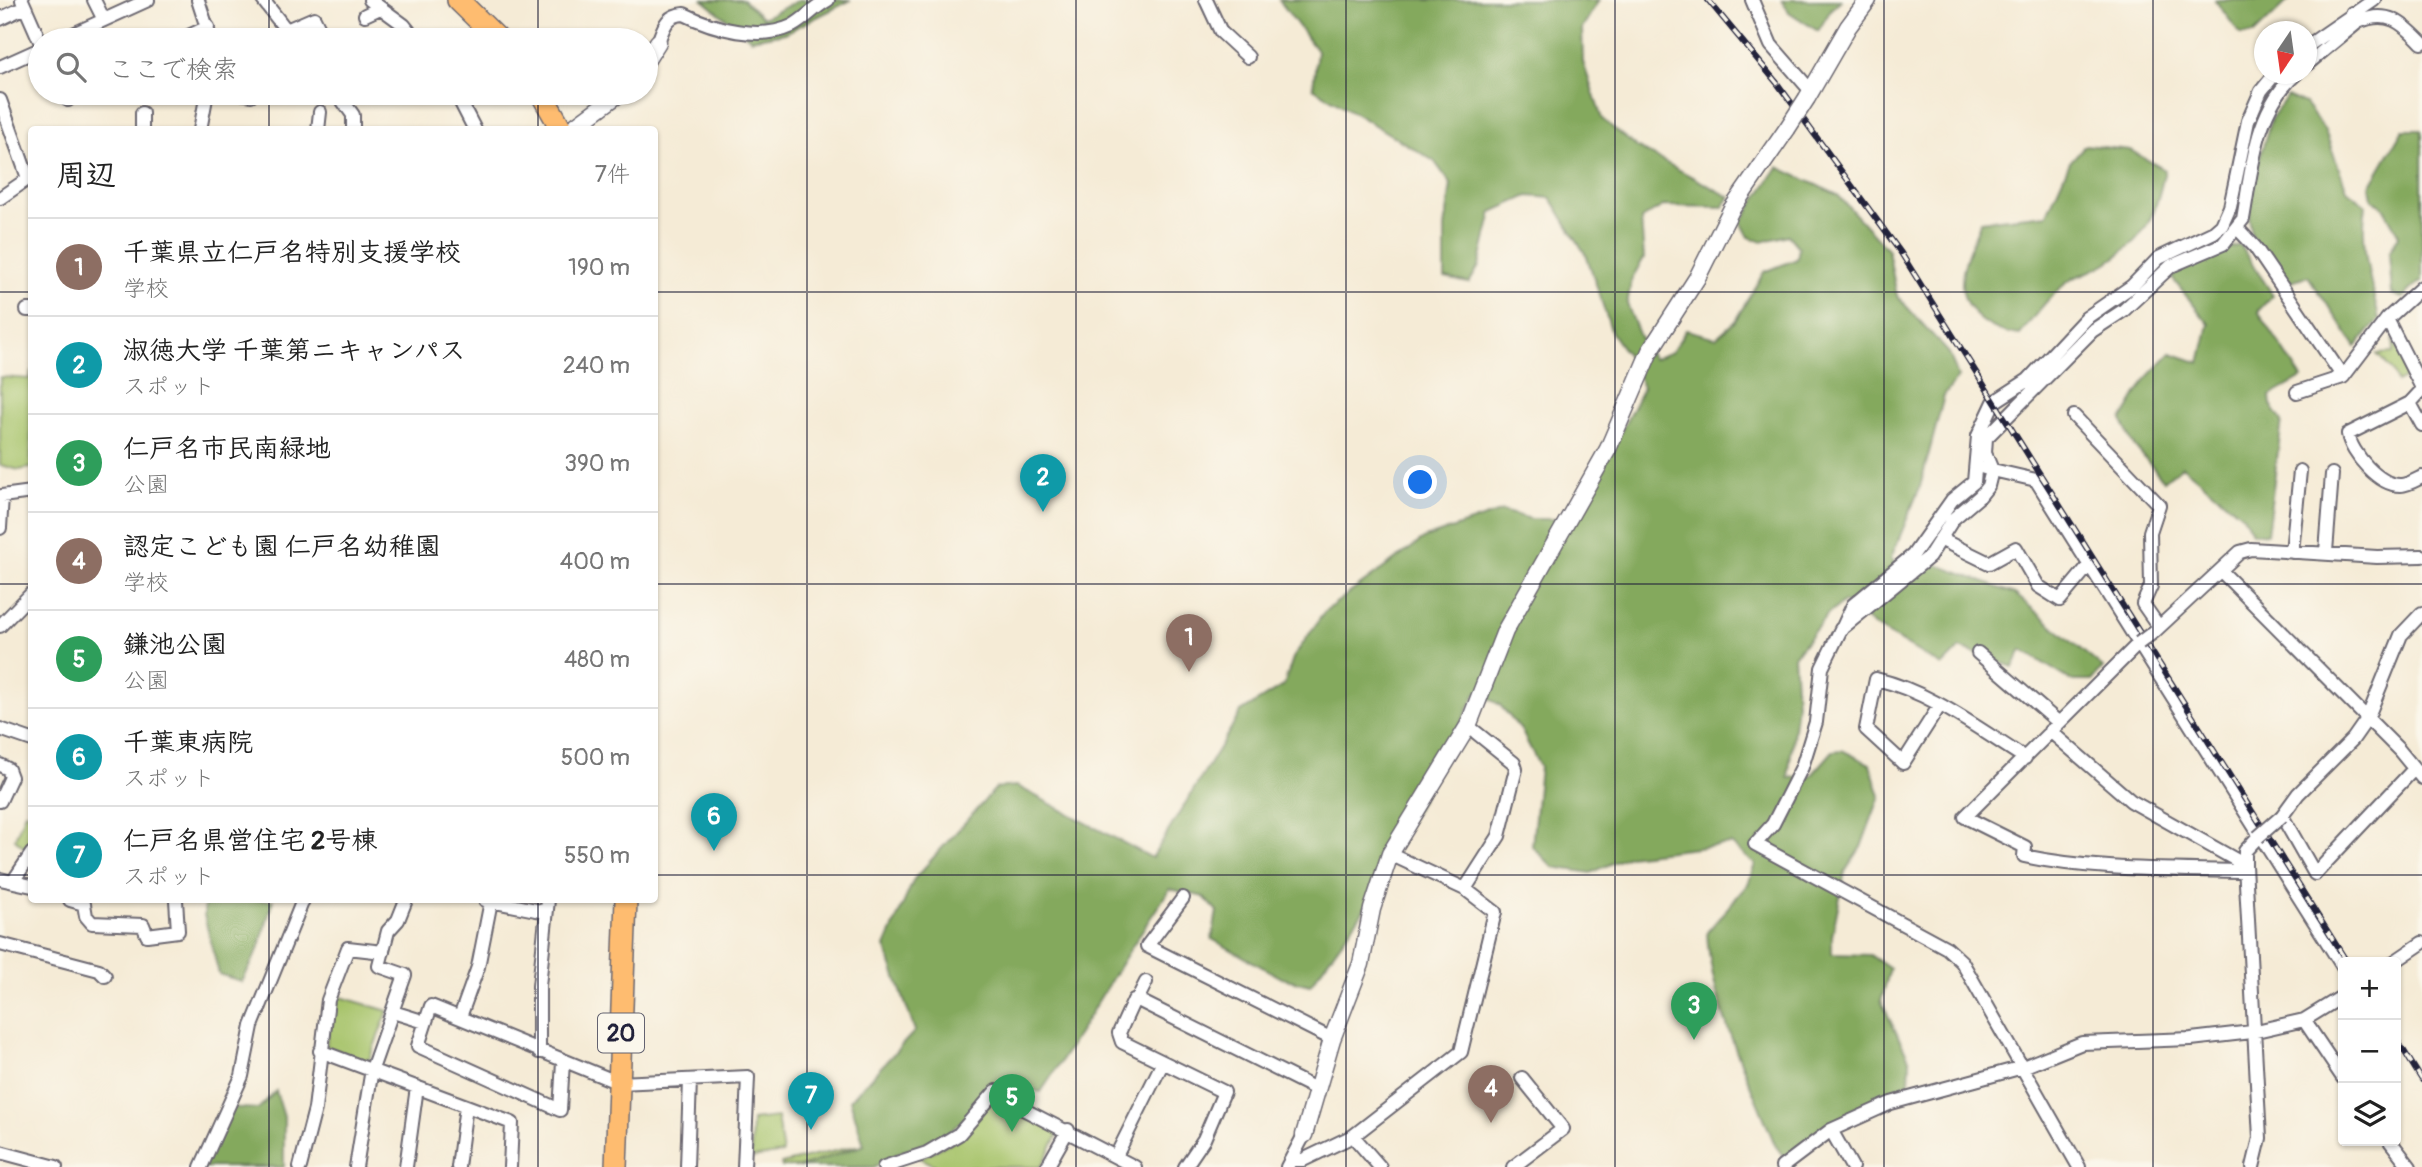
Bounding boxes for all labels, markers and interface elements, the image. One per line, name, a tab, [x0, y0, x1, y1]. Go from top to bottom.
north arrow	[2254, 21, 2317, 84]
search box	[28, 28, 658, 105]
icon: search	[52, 48, 90, 86]
text: ここで検索	[108, 54, 238, 86]
text: 周辺	[56, 157, 116, 194]
text: 7件	[595, 160, 630, 189]
text: 千葉県立仁戸名特別支援学校	[123, 237, 461, 269]
text: 1	[75, 253, 84, 282]
text: 190 m	[568, 253, 630, 282]
text: 学校	[123, 274, 169, 303]
text: 淑徳大学 千葉第ニキャンパス	[123, 335, 466, 367]
text: 2	[73, 351, 85, 380]
text: 240 m	[563, 351, 630, 380]
text: スポット	[123, 372, 215, 401]
text: 仁戸名市民南緑地	[123, 433, 331, 465]
text: 3	[73, 449, 85, 478]
text: 390 m	[564, 449, 630, 478]
pin: 2	[1020, 454, 1066, 512]
your location	[1403, 465, 1437, 499]
text: 公園	[123, 470, 169, 499]
text: 認定こども園 仁戸名幼稚園	[123, 531, 441, 563]
text: 4	[72, 547, 86, 576]
text: 400 m	[560, 547, 630, 576]
text: 学校	[123, 568, 169, 597]
pin: 1	[1166, 614, 1212, 672]
text: 鎌池公園	[123, 629, 227, 661]
text: 5	[73, 645, 85, 674]
text: 480 m	[564, 645, 630, 674]
text: 公園	[123, 666, 169, 695]
text: 千葉東病院	[123, 727, 253, 759]
text: 6	[72, 743, 86, 772]
text: 500 m	[561, 743, 630, 772]
text: スポット	[123, 764, 215, 793]
pin: 6	[691, 793, 737, 851]
text: 仁戸名県営住宅 2号棟	[123, 825, 377, 857]
text: 7	[73, 841, 85, 870]
text: 550 m	[564, 841, 630, 870]
text: スポット	[123, 862, 215, 891]
map controls	[2338, 957, 2401, 1146]
button: +	[2338, 957, 2401, 1020]
pin: 3	[1671, 982, 1717, 1040]
road number: 20	[598, 1014, 644, 1052]
button: −	[2338, 1020, 2401, 1083]
pin: 4	[1468, 1065, 1514, 1123]
pin: 7	[788, 1072, 834, 1130]
pin: 5	[989, 1074, 1035, 1132]
button: layers	[2338, 1083, 2401, 1146]

